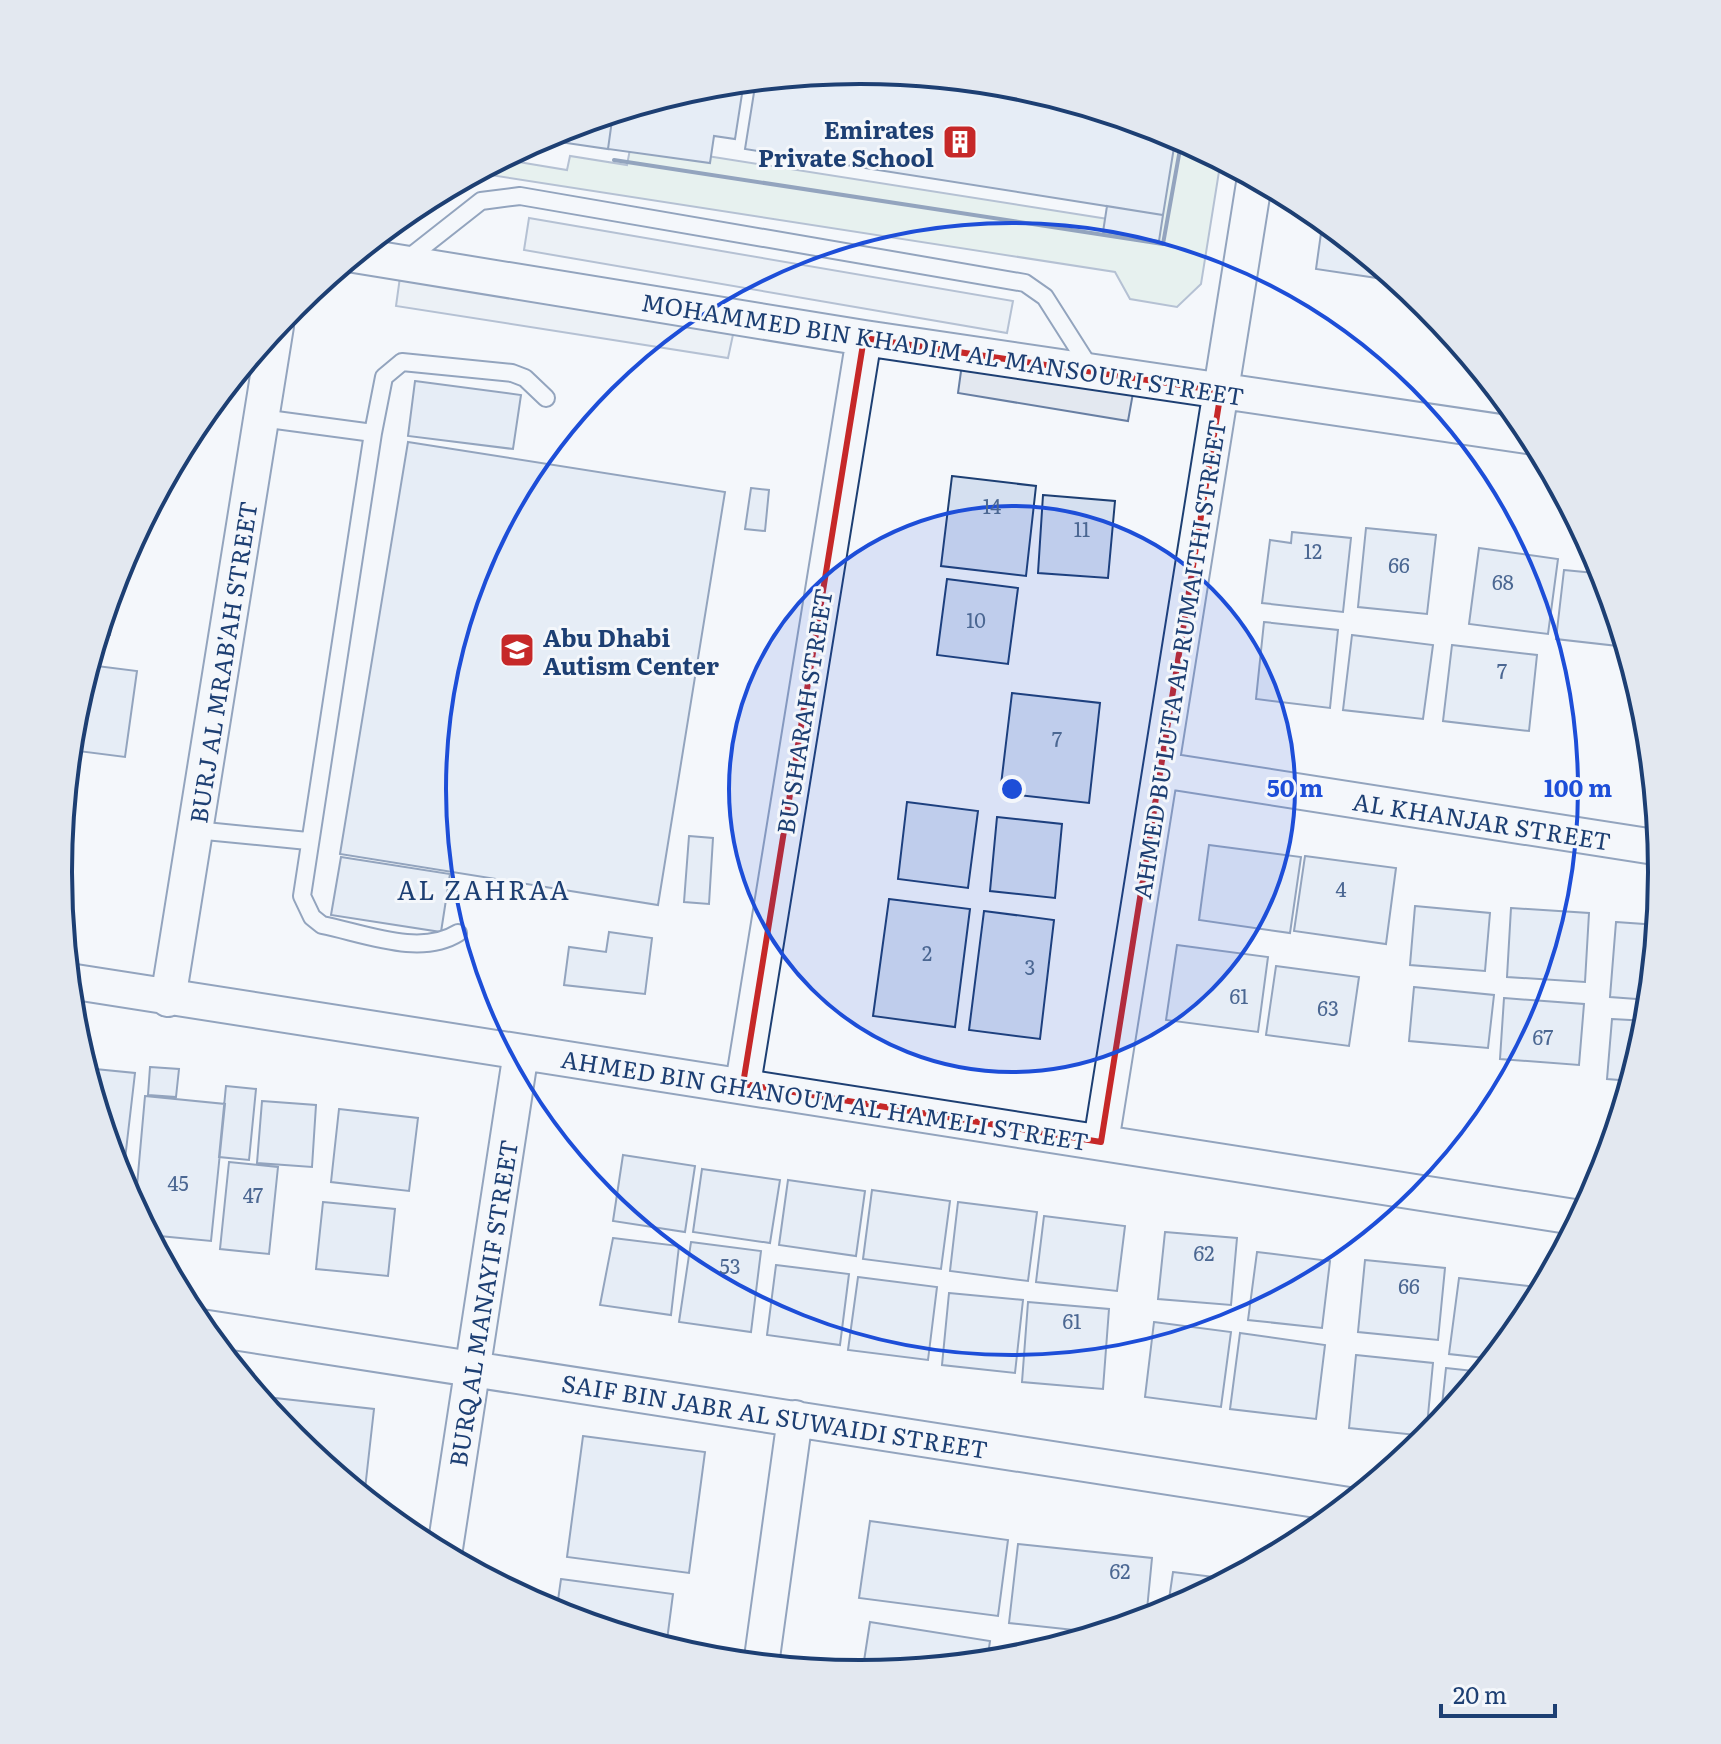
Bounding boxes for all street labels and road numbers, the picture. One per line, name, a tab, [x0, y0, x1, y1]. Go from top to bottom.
street label: MOHAMMED BIN KHADIM AL MANSOURI STREET	[639, 283, 1247, 413]
street label: AHMED BU LUTA AL RUMAITHI STREET	[1123, 417, 1233, 901]
street label: BURJ AL MRAB'AH STREET	[179, 498, 265, 826]
street label: BU SHARAH STREET	[766, 586, 840, 836]
street label: AL KHANJAR STREET	[1350, 782, 1614, 858]
street label: AHMED BIN GHANOUM AL HAMELI STREET	[559, 1040, 1091, 1158]
street label: BURQ AL MANAYIF STREET	[439, 1137, 525, 1469]
street label: SAIF BIN JABR AL SUWAIDI STREET	[560, 1364, 990, 1466]

